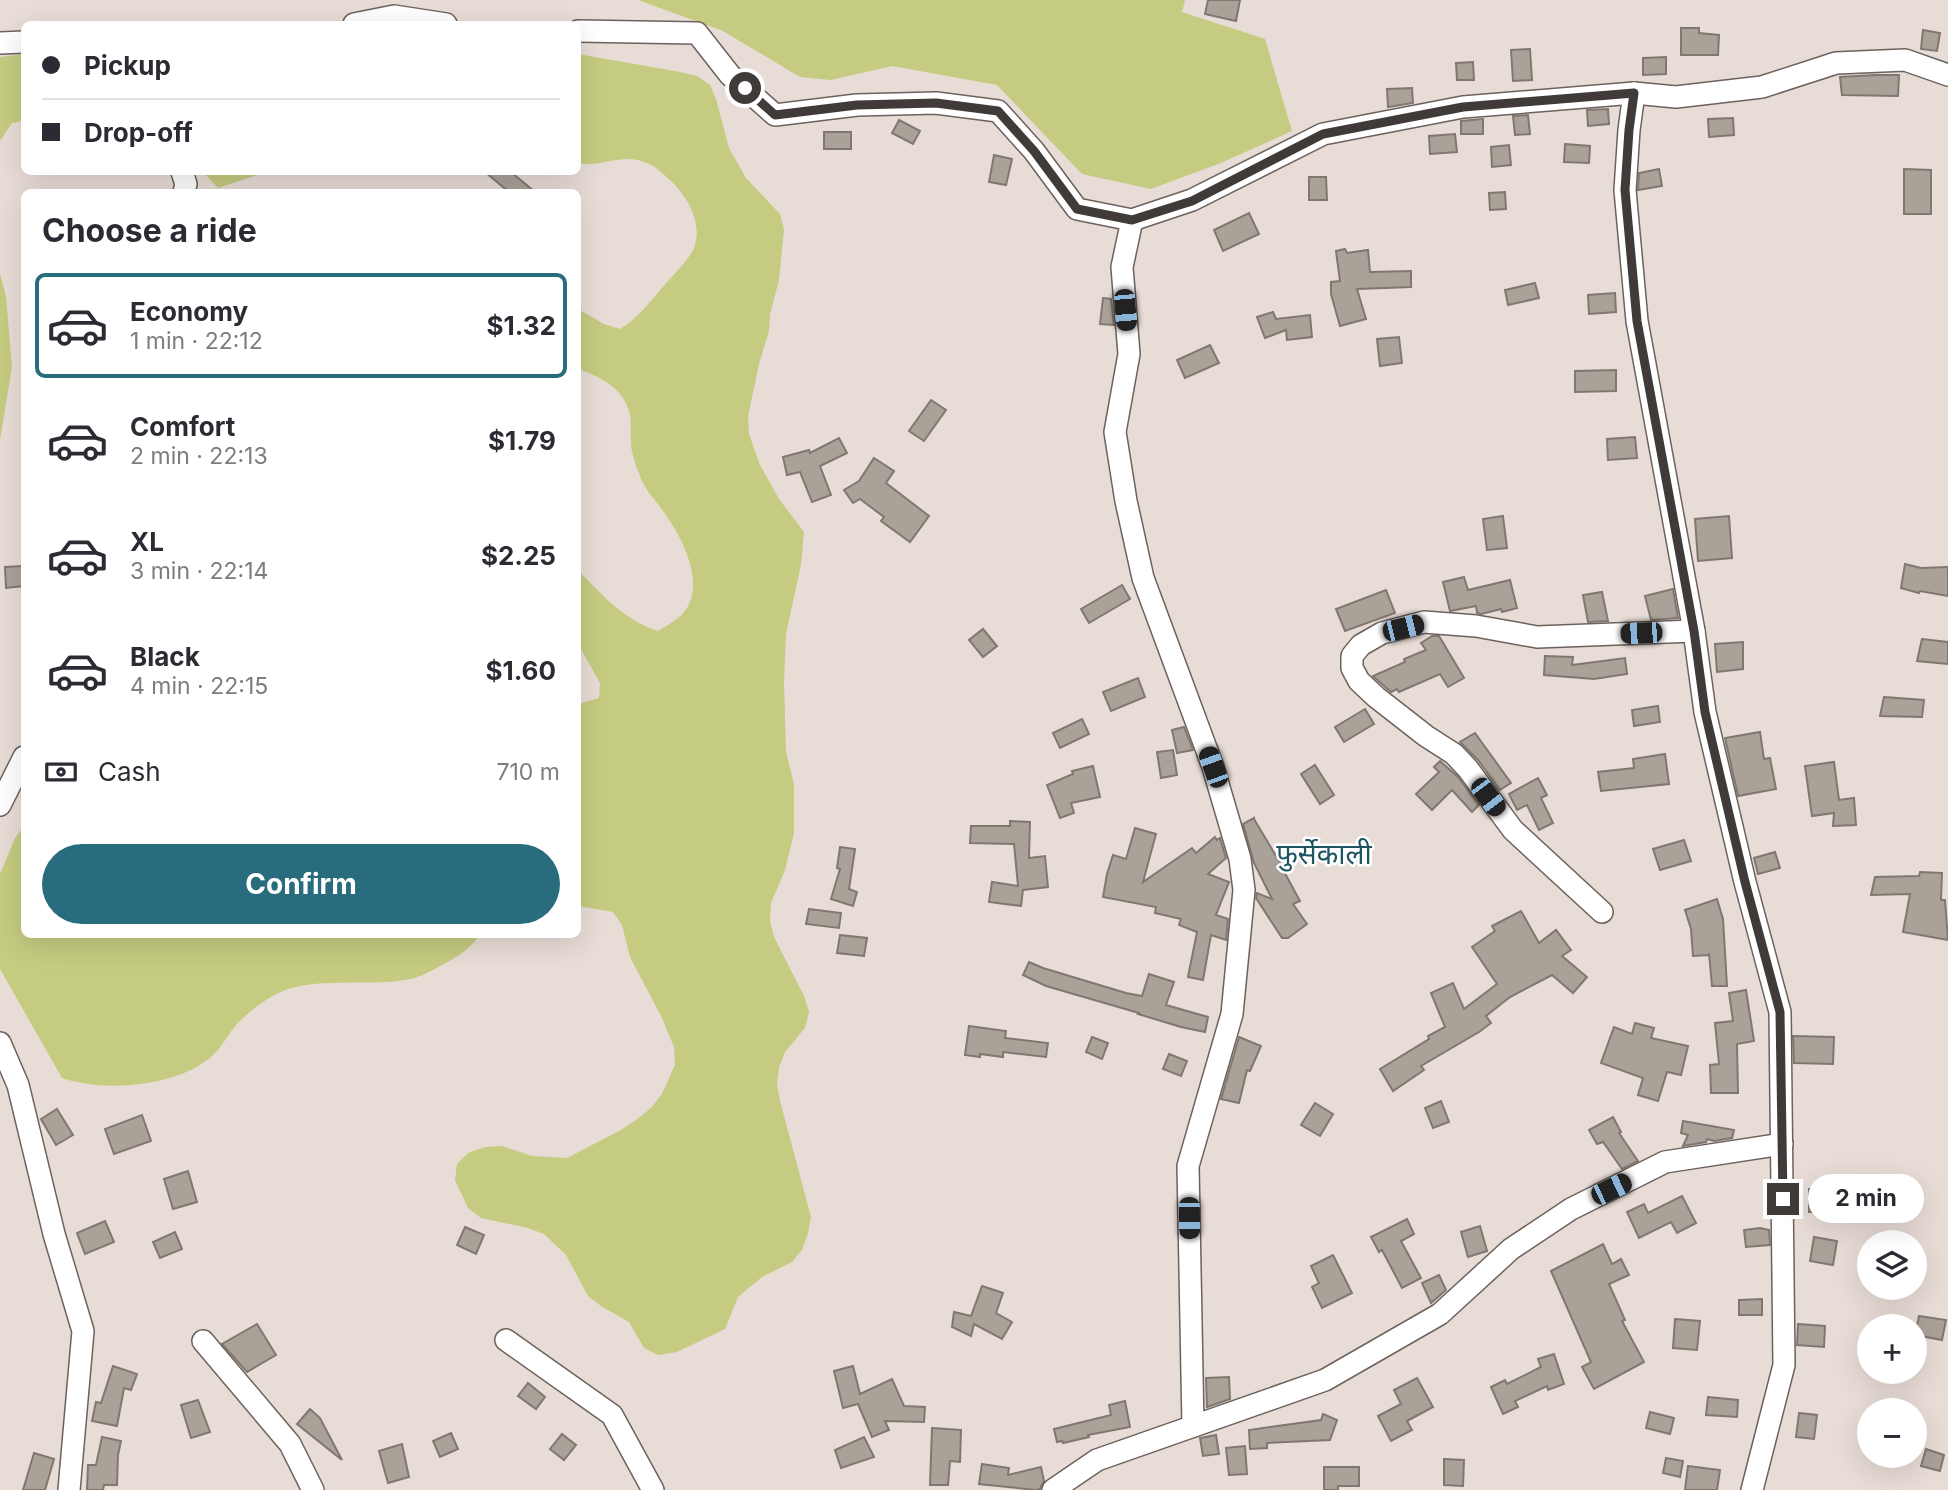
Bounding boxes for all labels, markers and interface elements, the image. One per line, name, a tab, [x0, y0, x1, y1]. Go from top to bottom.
text: Pickup	[84, 50, 171, 81]
route start	[729, 72, 761, 104]
text: Drop-off	[84, 117, 193, 148]
text: Choose a ride	[42, 211, 257, 250]
car	[1113, 288, 1138, 332]
icon: car	[46, 294, 109, 357]
text: Economy	[130, 296, 248, 327]
text: $1.32	[487, 310, 556, 341]
text: 1 min · 22:12	[130, 327, 263, 355]
icon: car	[46, 409, 109, 472]
text: Comfort	[130, 411, 235, 442]
text: $1.79	[488, 425, 556, 456]
text: 2 min · 22:13	[130, 442, 268, 470]
icon: car	[46, 524, 109, 587]
text: XL	[130, 526, 164, 557]
text: $2.25	[481, 540, 556, 571]
text: 3 min · 22:14	[130, 557, 268, 585]
car	[1381, 613, 1426, 643]
car	[1620, 622, 1663, 644]
icon: car	[46, 639, 109, 702]
text: Black	[130, 641, 200, 672]
text: $1.60	[485, 655, 556, 686]
text: 4 min · 22:15	[130, 672, 268, 700]
car	[1196, 744, 1231, 790]
icon: cash	[42, 753, 80, 791]
text: Cash	[98, 756, 161, 787]
text: 710 m	[497, 758, 560, 786]
car	[1467, 774, 1510, 820]
district label: फुर्सेकाली	[1276, 837, 1372, 872]
button: Confirm	[42, 844, 560, 924]
car	[1588, 1170, 1635, 1208]
callout: 2 min	[1808, 1174, 1923, 1224]
route end	[1767, 1183, 1799, 1215]
text: 2 min	[1835, 1184, 1897, 1212]
car	[1179, 1197, 1200, 1239]
map controls	[1857, 1230, 1927, 1468]
button: layers	[1857, 1230, 1927, 1300]
button: +	[1857, 1314, 1927, 1384]
button: −	[1857, 1398, 1927, 1468]

